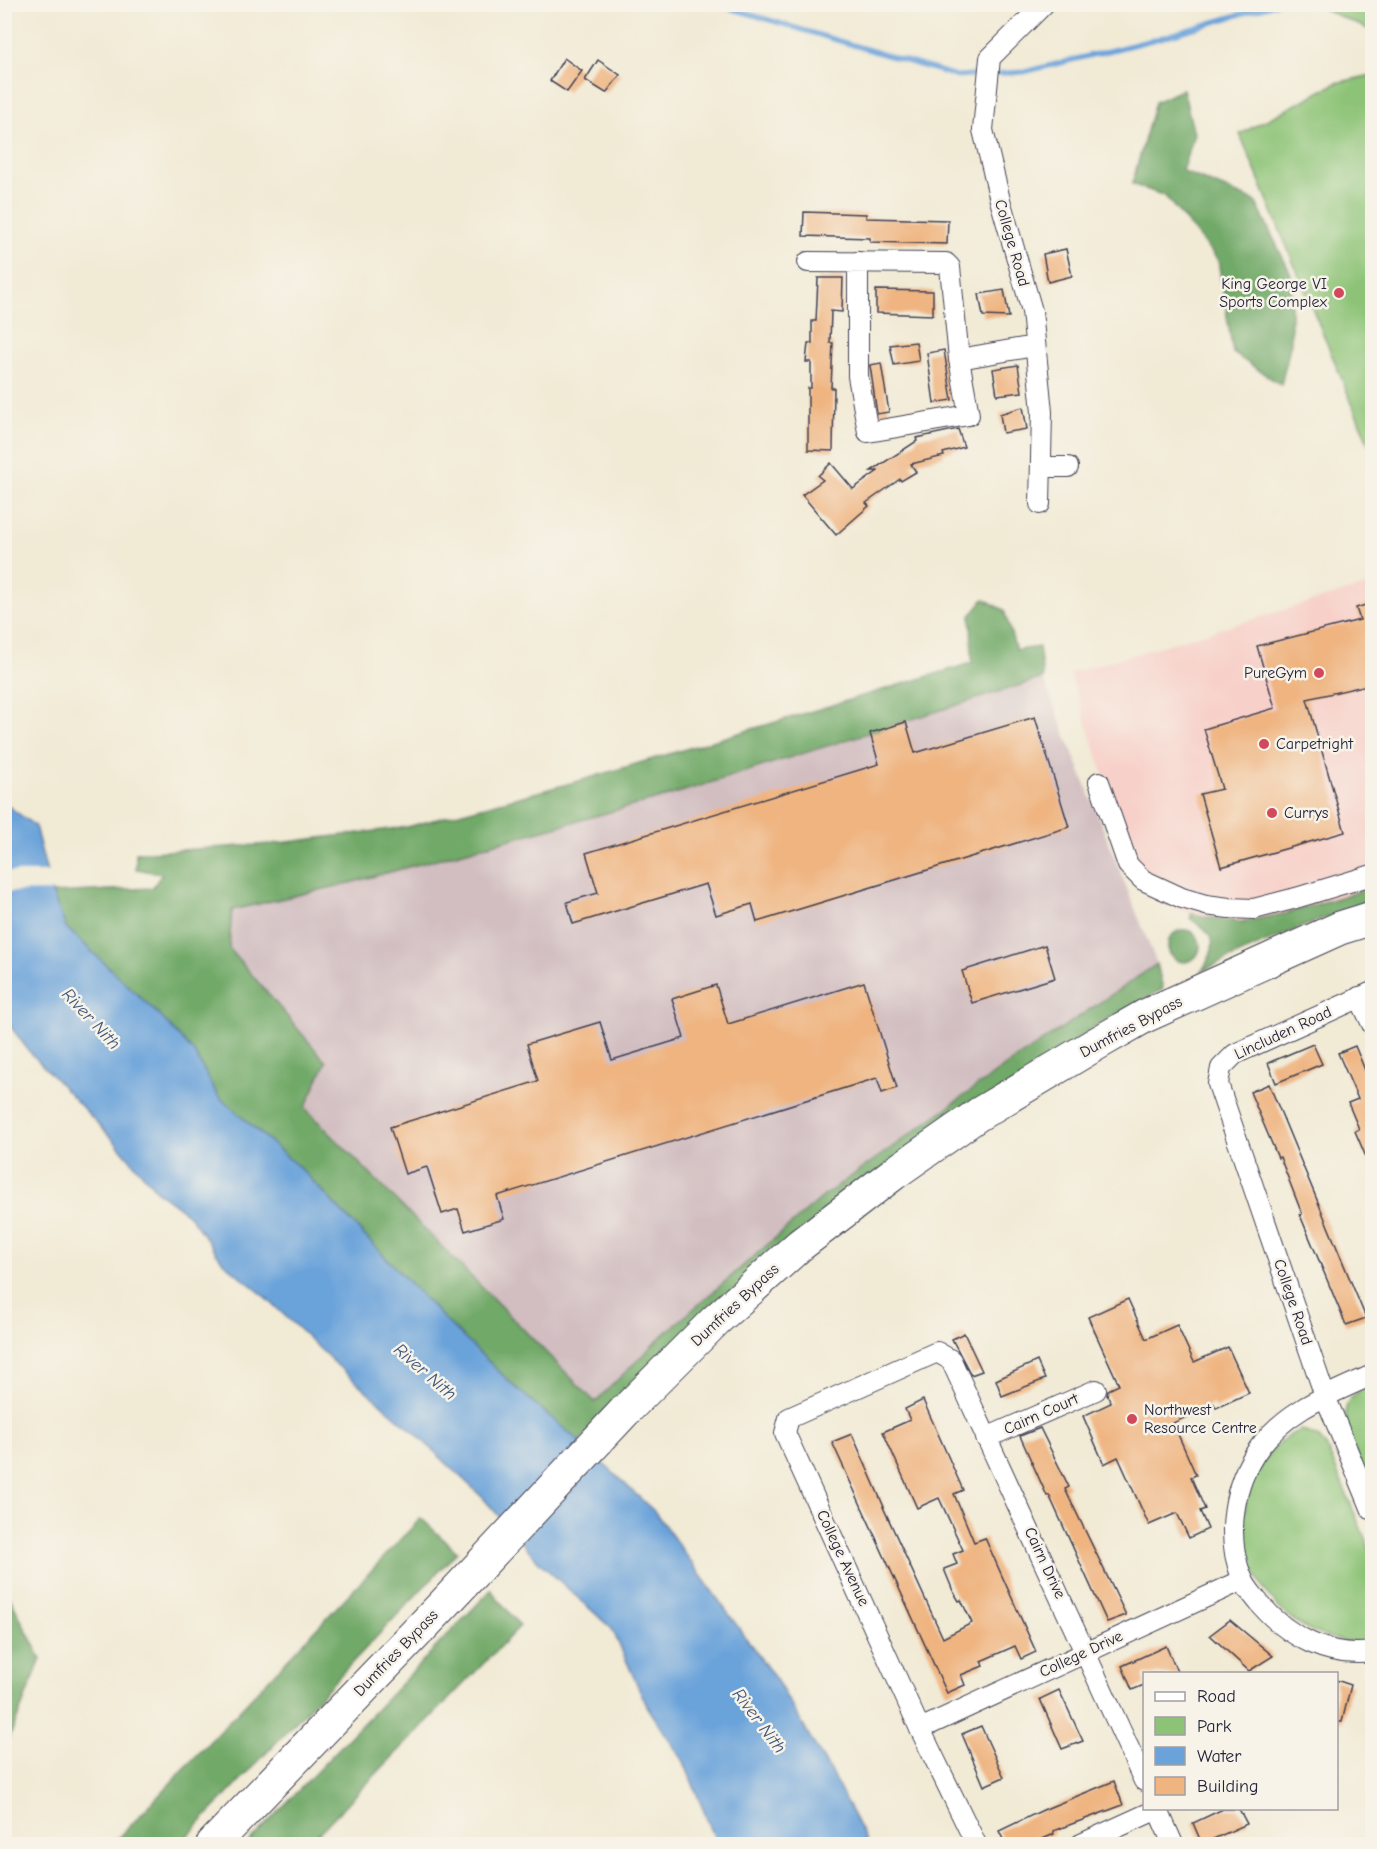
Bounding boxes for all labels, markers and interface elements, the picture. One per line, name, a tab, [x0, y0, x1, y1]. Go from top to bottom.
street label: College Road	[991, 197, 1033, 289]
place label: King George VI Sports Complex	[1219, 275, 1327, 311]
marker: King George VI Sports Complex	[1332, 286, 1346, 300]
place label: PureGym	[1244, 664, 1307, 682]
marker: PureGym	[1312, 666, 1326, 680]
place label: Carpetright	[1276, 735, 1354, 753]
marker: Carpetright	[1257, 737, 1271, 751]
place label: Currys	[1284, 804, 1329, 822]
marker: Currys	[1265, 806, 1279, 820]
water label: River Nith	[57, 984, 125, 1054]
street label: Dumfries Bypass	[1077, 992, 1185, 1061]
street label: Lincluden Road	[1232, 1003, 1334, 1063]
street label: College Road	[1270, 1257, 1316, 1347]
street label: Dumfries Bypass	[688, 1260, 783, 1350]
water label: River Nith	[389, 1339, 461, 1405]
street label: Cairn Court	[1001, 1389, 1081, 1438]
place label: Northwest Resource Centre	[1144, 1401, 1257, 1437]
marker: Northwest Resource Centre	[1125, 1412, 1139, 1426]
street label: College Avenue	[813, 1507, 873, 1609]
street label: Cairn Drive	[1021, 1524, 1069, 1602]
street label: Dumfries Bypass	[350, 1606, 442, 1700]
street label: College Drive	[1037, 1627, 1125, 1681]
legend	[1143, 1672, 1338, 1810]
water label: River Nith	[728, 1684, 790, 1758]
text: Road	[1197, 1686, 1236, 1707]
text: Park	[1197, 1716, 1232, 1737]
text: Water	[1197, 1746, 1242, 1767]
text: Building	[1197, 1776, 1259, 1797]

